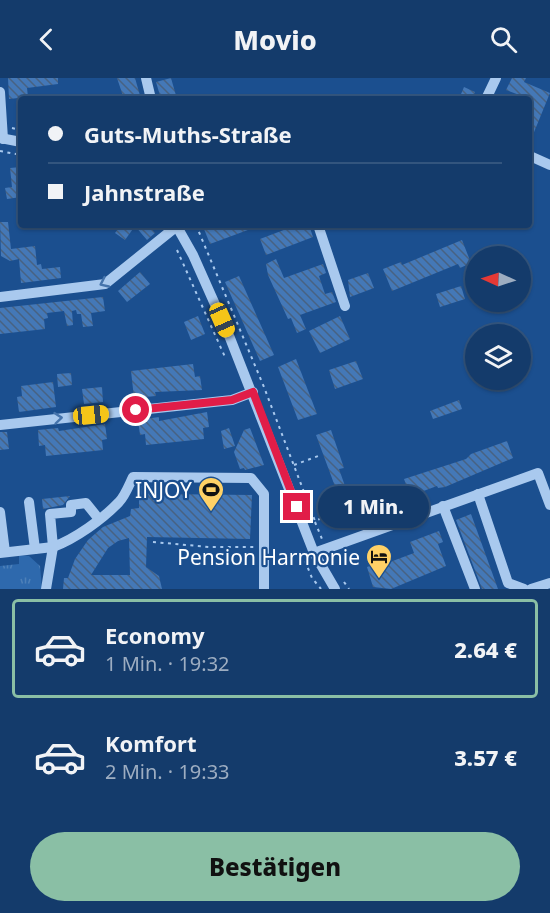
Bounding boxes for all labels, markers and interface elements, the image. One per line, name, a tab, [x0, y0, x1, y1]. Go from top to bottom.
text: Movio	[233, 21, 317, 58]
icon: back	[30, 23, 63, 56]
icon: search	[487, 23, 520, 56]
text: Guts-Muths-Straße	[84, 119, 292, 149]
text: Jahnstraße	[84, 177, 205, 207]
north arrow	[465, 246, 531, 312]
map controls	[465, 246, 531, 390]
one-way arrow	[99, 275, 110, 287]
car	[206, 300, 238, 340]
button: layers	[465, 324, 531, 390]
route start	[122, 396, 149, 423]
car	[72, 404, 110, 426]
one-way arrow	[54, 412, 63, 425]
sports icon: INJOY	[196, 475, 226, 513]
place label: INJOY	[135, 476, 192, 504]
callout: 1 Min.	[318, 486, 429, 528]
route end	[283, 493, 310, 520]
text: 1 Min.	[343, 493, 404, 520]
hotel icon: Pension Harmonie	[364, 542, 394, 580]
place label: Pension Harmonie	[177, 543, 360, 571]
text: Economy	[105, 620, 204, 650]
icon: car	[33, 622, 87, 676]
text: 2.64 €	[454, 634, 517, 664]
text: 1 Min. · 19:32	[105, 650, 230, 677]
text: Komfort	[105, 728, 196, 758]
icon: car	[33, 730, 87, 784]
text: 3.57 €	[454, 742, 517, 772]
text: 2 Min. · 19:33	[105, 758, 230, 785]
button: Bestätigen	[30, 832, 520, 901]

